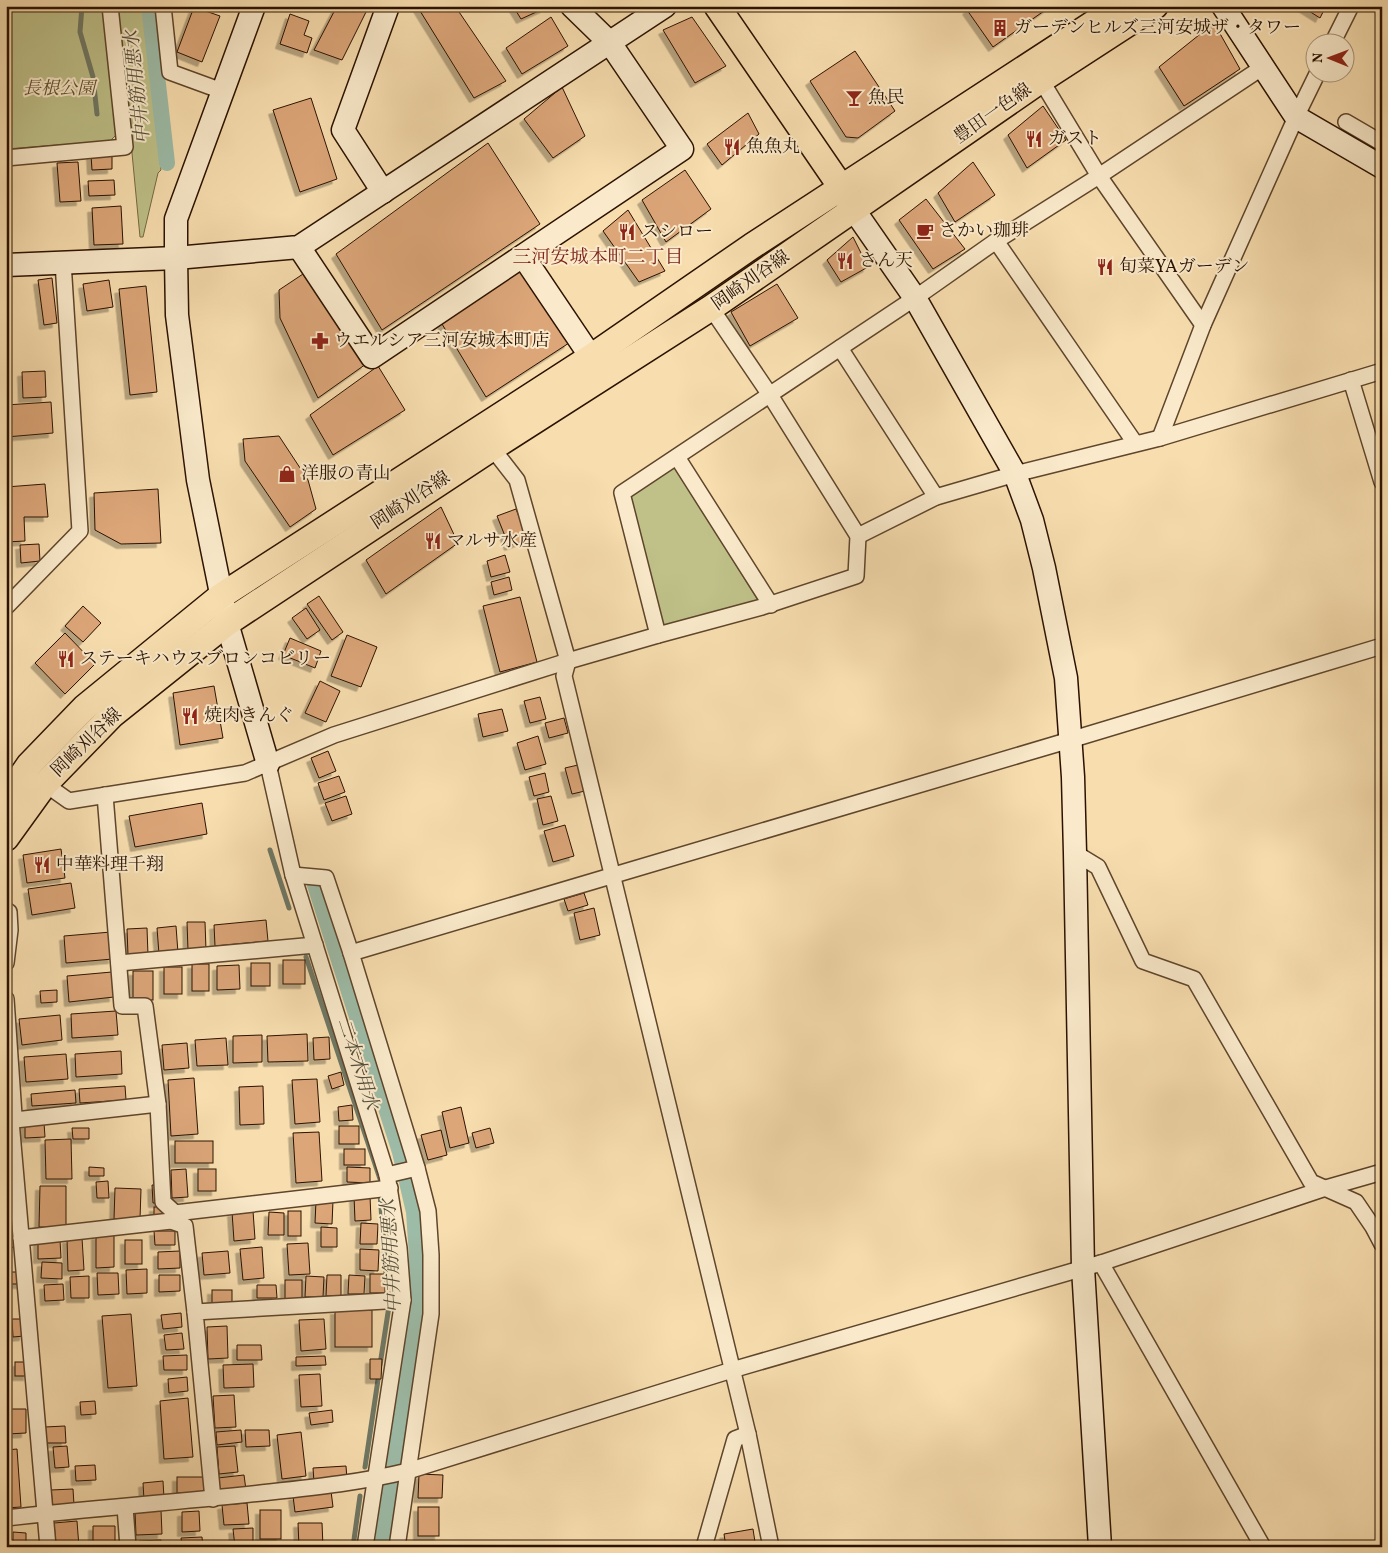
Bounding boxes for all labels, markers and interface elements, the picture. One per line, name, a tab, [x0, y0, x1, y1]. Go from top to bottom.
place label: ガーデンヒルズ三河安城ザ・タワー	[1014, 16, 1301, 41]
building icon: ガーデンヒルズ三河安城ザ・タワー	[990, 18, 1010, 38]
water label: 中井筋用悪水	[119, 27, 157, 145]
north arrow	[1306, 32, 1356, 82]
text: N	[1309, 53, 1328, 63]
park label: 長根公園	[23, 77, 98, 102]
street label: 豊田一色線	[949, 78, 1037, 150]
place label: 魚民	[868, 86, 904, 111]
bar icon: 魚民	[844, 88, 864, 108]
place label: ガスト	[1048, 127, 1102, 152]
restaurant icon: ガスト	[1024, 129, 1044, 149]
place label: 魚魚丸	[746, 135, 800, 160]
restaurant icon: 魚魚丸	[722, 137, 742, 157]
place label: さかい珈琲	[939, 219, 1029, 244]
place label: スシロー	[641, 220, 713, 245]
cafe icon: さかい珈琲	[915, 221, 935, 241]
restaurant icon: スシロー	[617, 222, 637, 242]
district label: 三河安城本町二丁目	[512, 245, 684, 271]
street label: 岡崎刈谷線	[707, 245, 795, 317]
place label: さん天	[859, 249, 913, 274]
restaurant icon: さん天	[835, 251, 855, 271]
place label: 旬菜YAガーデン	[1119, 255, 1249, 280]
restaurant icon: 旬菜YAガーデン	[1095, 257, 1115, 277]
place label: ウエルシア三河安城本町店	[334, 329, 550, 354]
pharmacy icon: ウエルシア三河安城本町店	[310, 331, 330, 351]
place label: 洋服の青山	[301, 462, 391, 487]
shop icon: 洋服の青山	[277, 464, 297, 484]
street label: 岡崎刈谷線	[366, 466, 456, 536]
place label: マルサ水産	[447, 529, 537, 554]
restaurant icon: マルサ水産	[423, 531, 443, 551]
place label: ステーキハウスブロンコビリー	[80, 647, 331, 672]
restaurant icon: ステーキハウスブロンコビリー	[56, 649, 76, 669]
street label: 岡崎刈谷線	[46, 703, 128, 783]
place label: 焼肉きんぐ	[204, 704, 294, 729]
restaurant icon: 焼肉きんぐ	[180, 706, 200, 726]
place label: 中華料理千翔	[56, 853, 164, 878]
restaurant icon: 中華料理千翔	[32, 855, 52, 875]
water label: 二本木用水	[330, 1015, 385, 1115]
water label: 中井筋用悪水	[376, 1196, 408, 1314]

